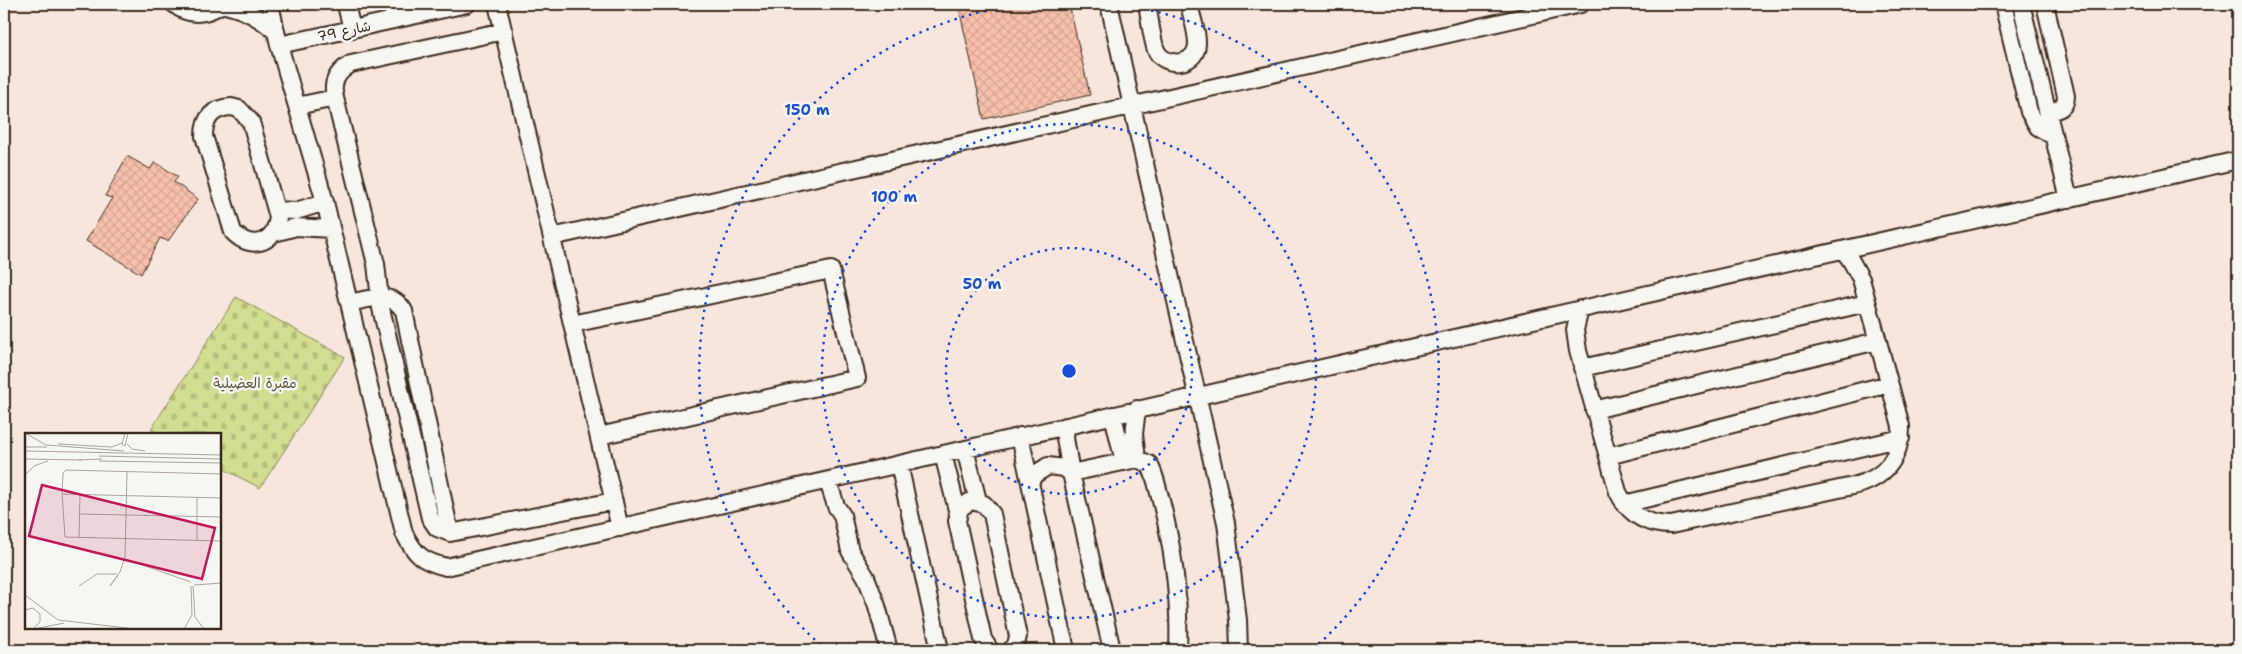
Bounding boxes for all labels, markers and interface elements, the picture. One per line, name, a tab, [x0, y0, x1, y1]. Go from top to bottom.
street label: شارع 79	[316, 17, 373, 46]
text: 150 m	[784, 100, 830, 120]
text: 100 m	[871, 187, 917, 207]
text: 50 m	[963, 274, 1002, 294]
centre of rings	[1060, 362, 1078, 380]
park label: مقبرة العضيلية	[213, 374, 297, 392]
inset map	[25, 433, 221, 629]

